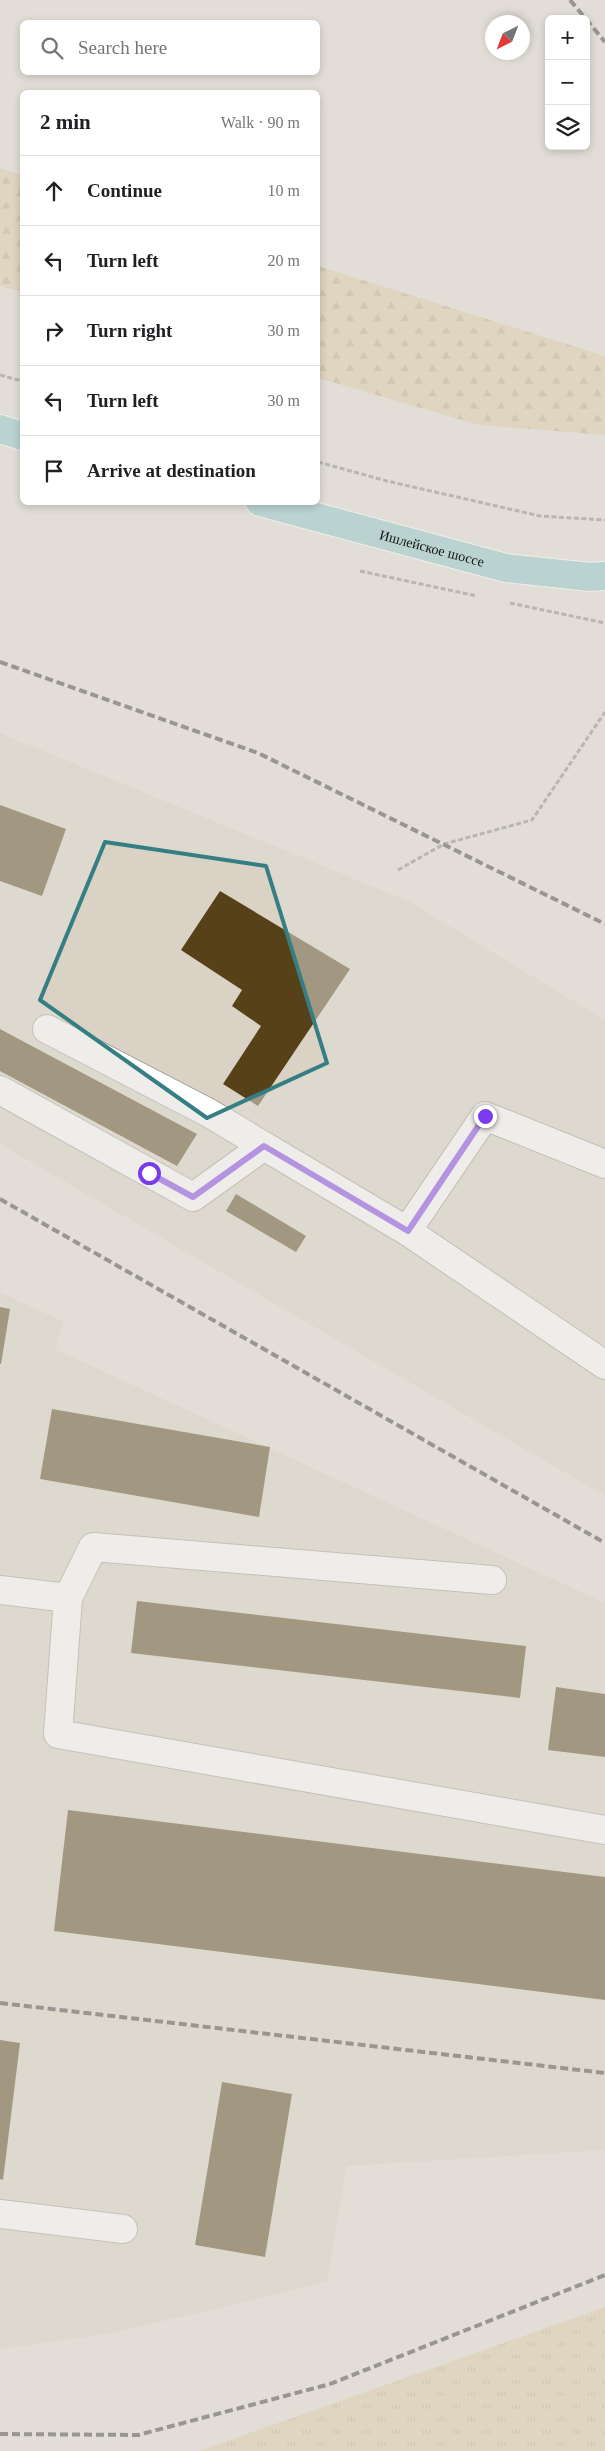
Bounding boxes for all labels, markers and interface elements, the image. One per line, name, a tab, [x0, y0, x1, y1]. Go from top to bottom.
north arrow	[485, 15, 530, 60]
map controls	[545, 15, 590, 150]
button: +	[545, 15, 590, 60]
search box	[20, 20, 320, 75]
icon: search	[38, 34, 66, 62]
text: Search here	[78, 37, 167, 58]
button: −	[545, 60, 590, 105]
button: layers	[545, 105, 590, 150]
text: 2 min	[40, 110, 91, 134]
text: Walk · 90 m	[221, 114, 300, 131]
icon: ahead	[40, 177, 68, 205]
text: Continue	[87, 180, 162, 201]
text: 10 m	[268, 182, 300, 199]
icon: left	[40, 247, 68, 275]
text: Turn left	[87, 250, 159, 271]
text: 20 m	[268, 252, 300, 269]
icon: right	[40, 317, 68, 345]
text: Turn right	[87, 320, 172, 341]
text: 30 m	[268, 322, 300, 339]
icon: left	[40, 387, 68, 415]
text: Turn left	[87, 390, 159, 411]
text: 30 m	[268, 392, 300, 409]
icon: arrive	[40, 457, 68, 485]
text: Arrive at destination	[87, 460, 256, 481]
street label: Ишлейское шоссе	[378, 527, 486, 570]
route end	[474, 1105, 497, 1128]
route start	[138, 1162, 161, 1185]

